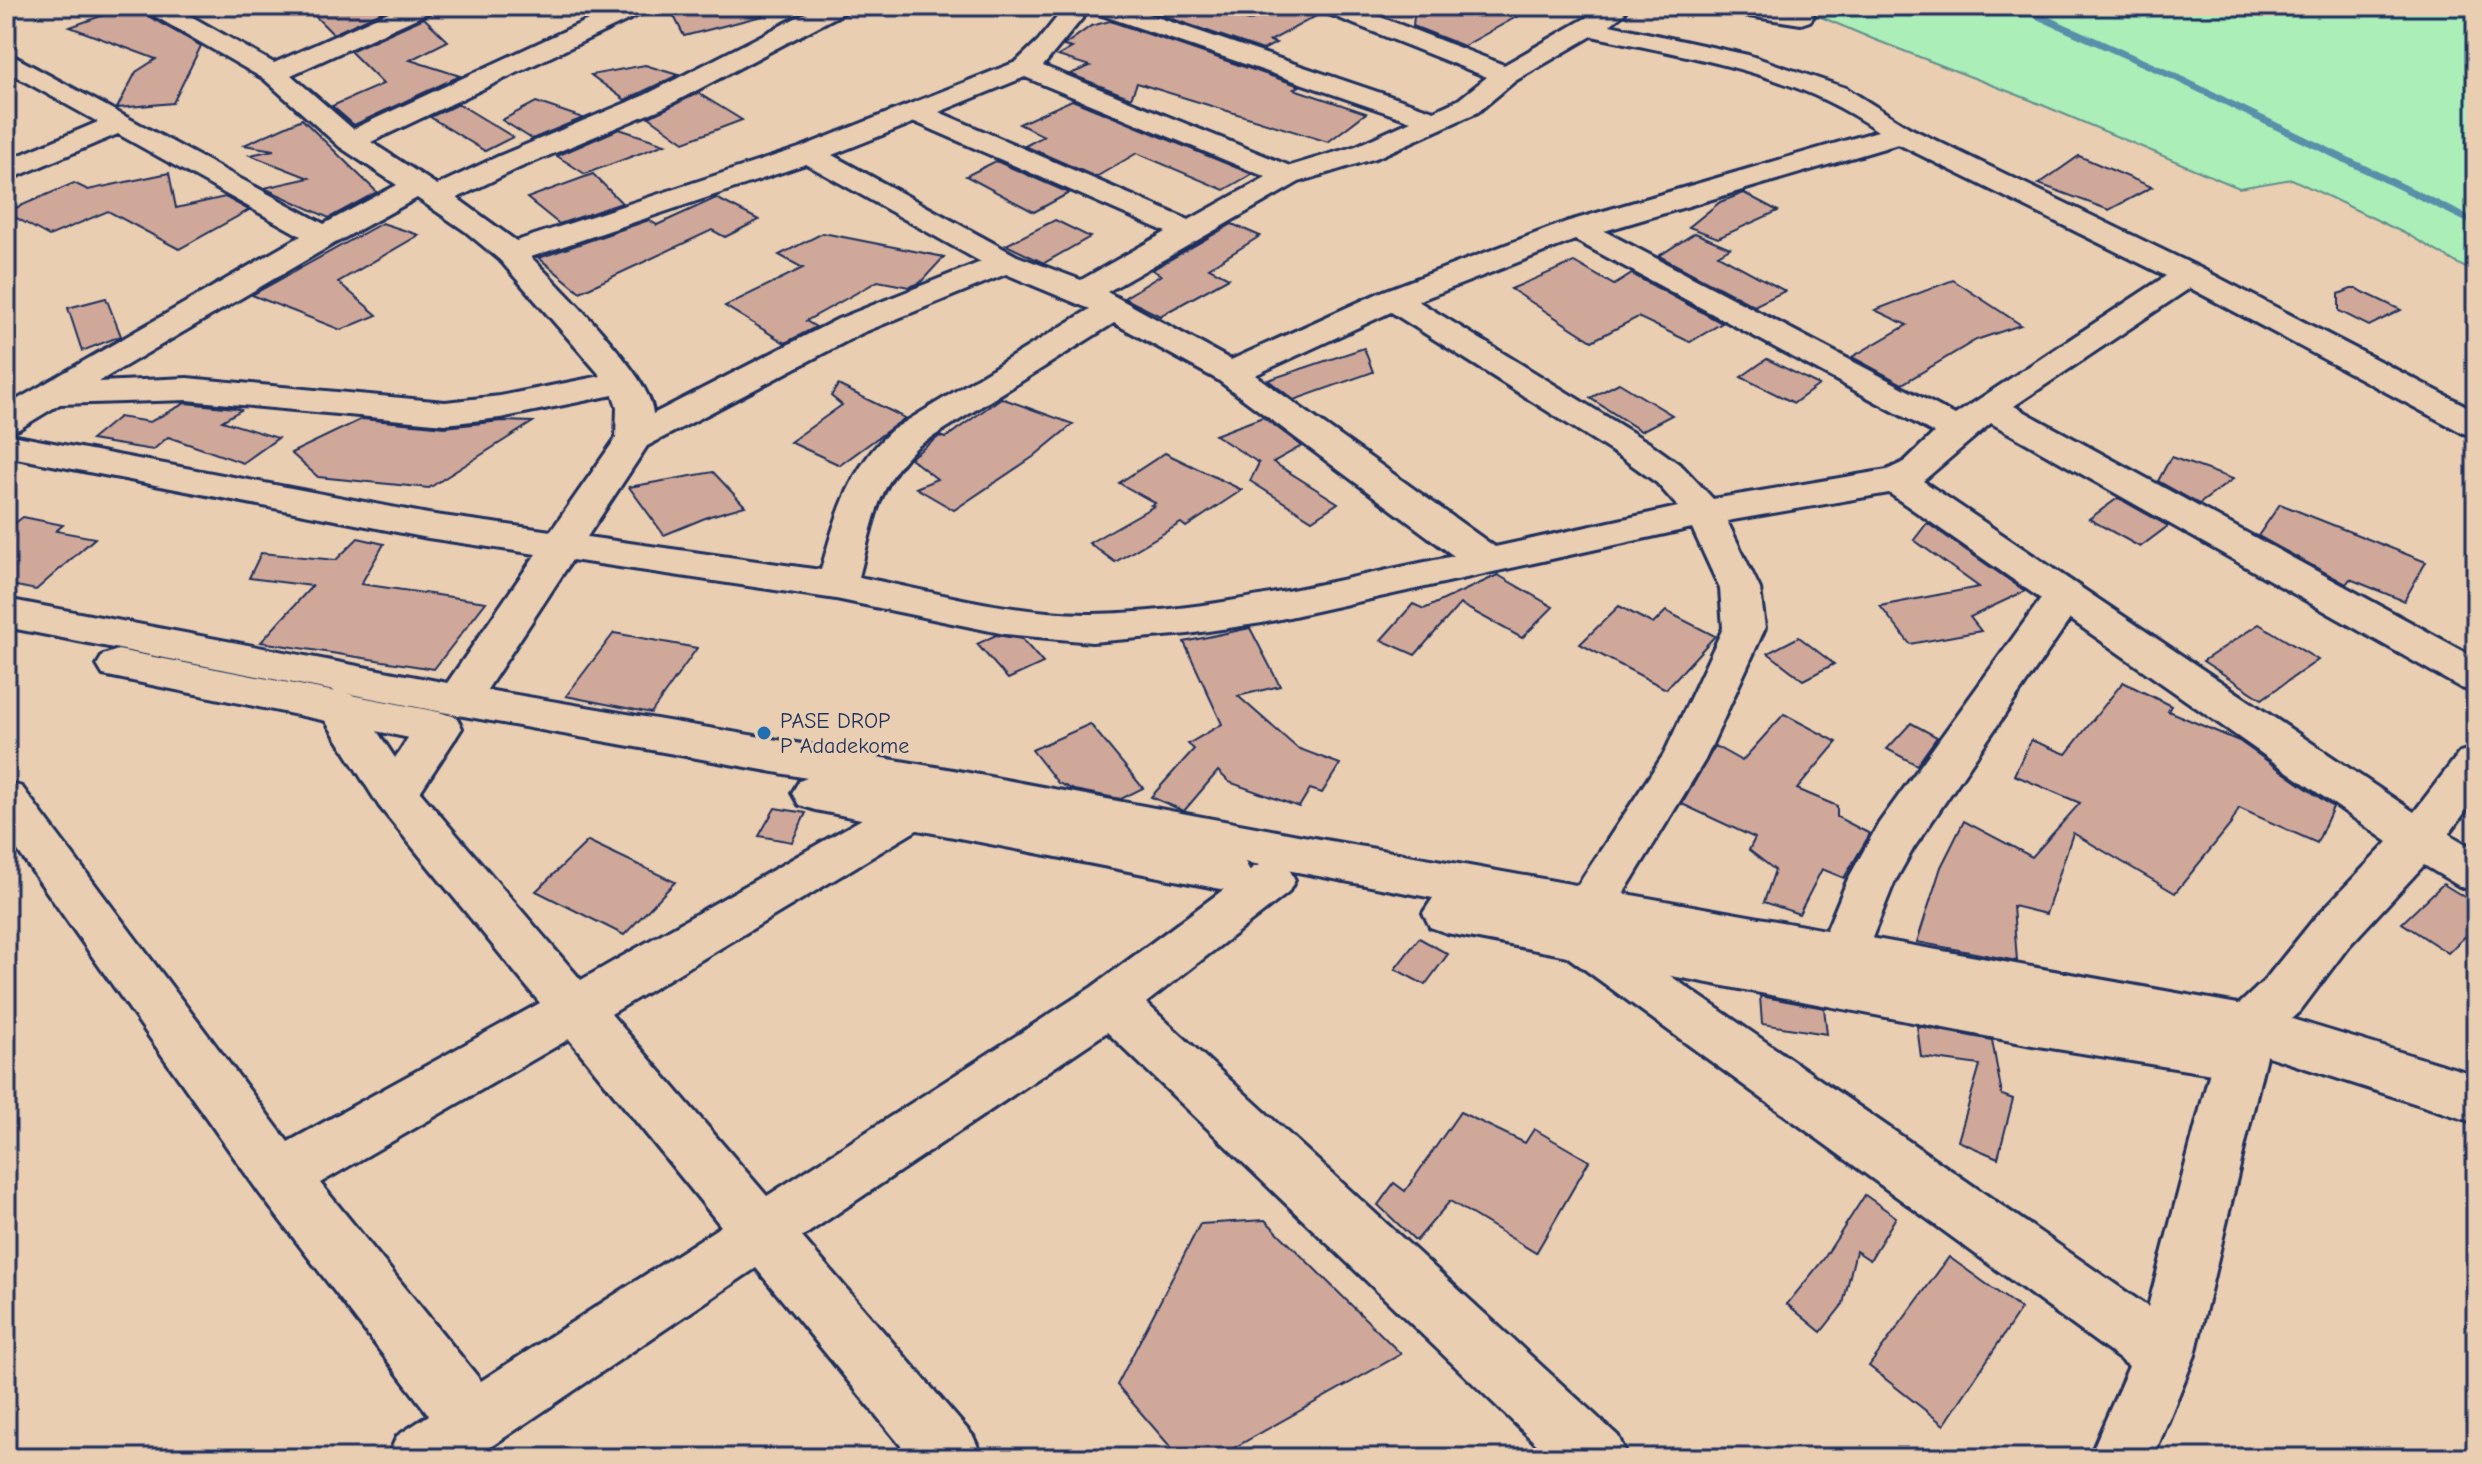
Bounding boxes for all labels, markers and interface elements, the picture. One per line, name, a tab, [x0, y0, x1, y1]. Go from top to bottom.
place label: PASE DROP P Adadekome	[780, 708, 909, 759]
marker: PASE DROP P Adadekome	[755, 724, 773, 742]

